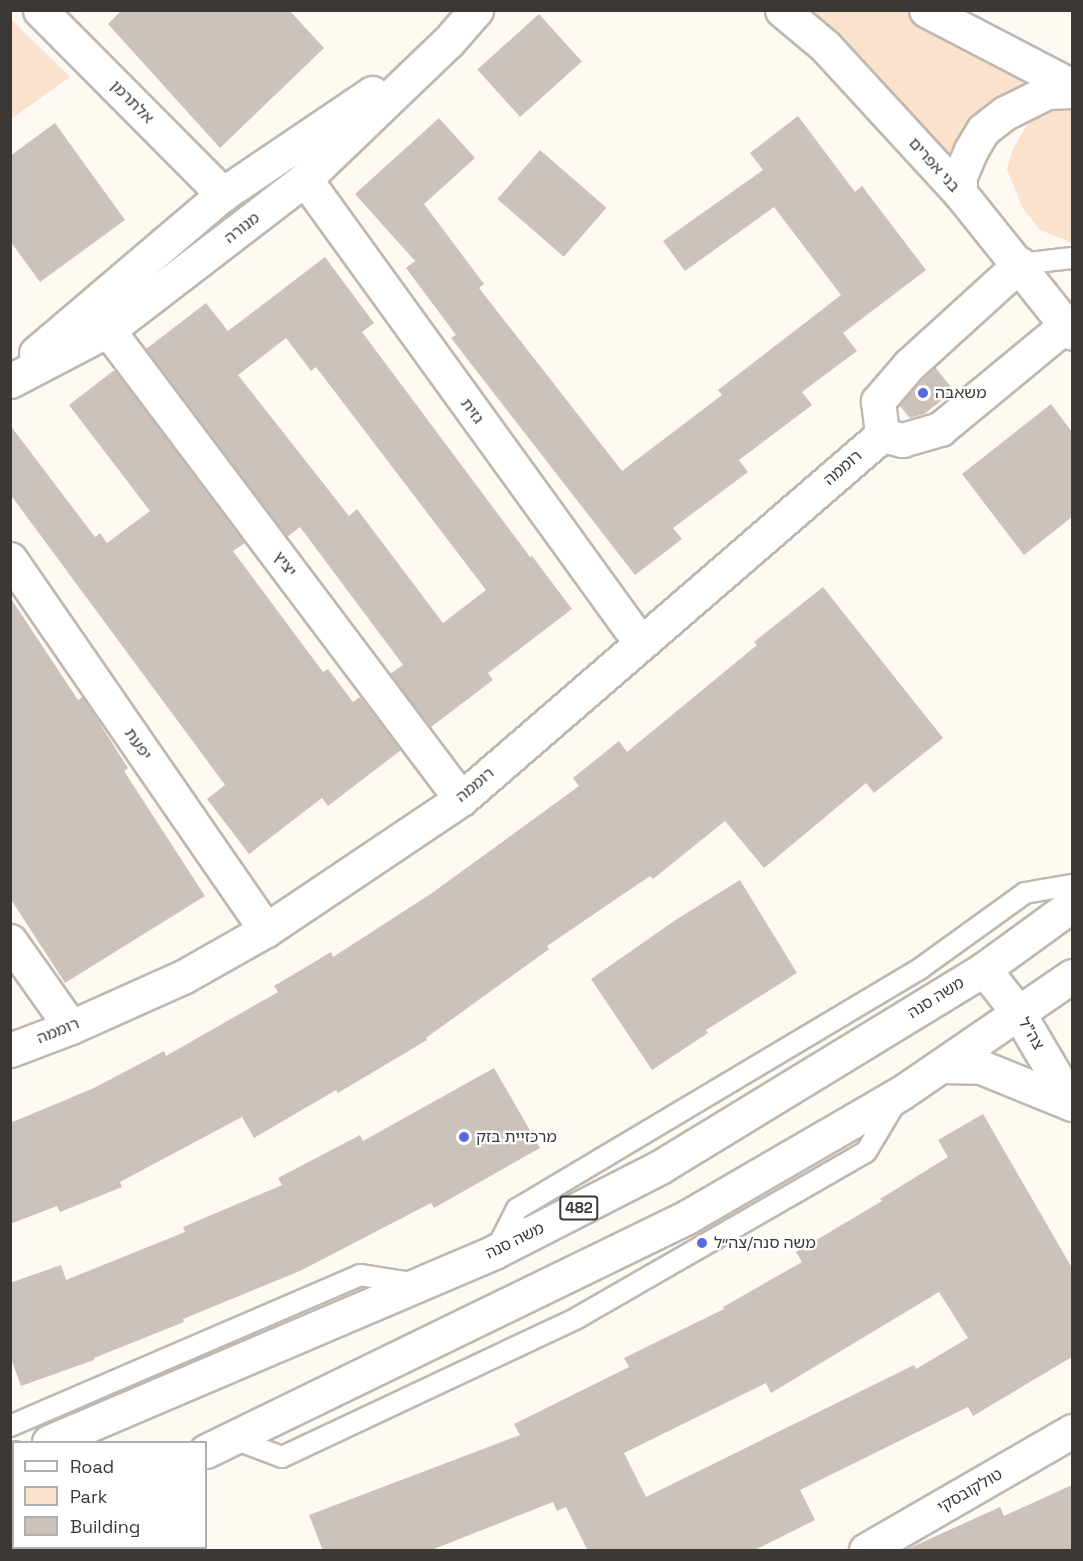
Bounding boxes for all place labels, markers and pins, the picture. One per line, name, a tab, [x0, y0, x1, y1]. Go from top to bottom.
place label: משאבה	[935, 383, 987, 403]
marker: משאבה	[916, 386, 930, 400]
place label: מרכזיית בזק	[476, 1127, 557, 1147]
marker: מרכזיית בזק	[457, 1130, 471, 1144]
place label: משה סנה/צה״ל	[714, 1233, 816, 1253]
marker: משה סנה/צה״ל	[695, 1236, 709, 1250]

